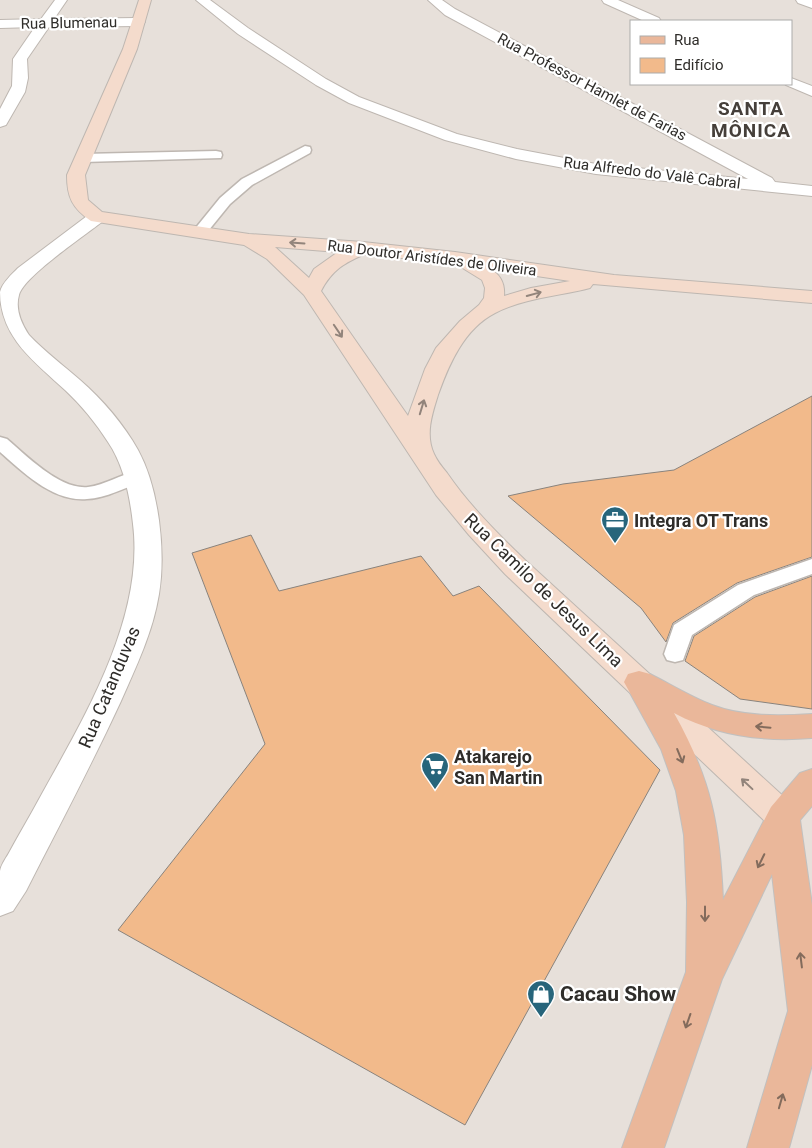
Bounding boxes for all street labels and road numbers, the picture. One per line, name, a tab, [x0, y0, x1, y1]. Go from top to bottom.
street label: Rua Blumenau	[21, 13, 117, 33]
street label: Rua Professor Hamlet de Farias	[494, 29, 690, 145]
street label: Rua Alfredo do Valê Cabral	[563, 153, 741, 193]
street label: Rua Doutor Aristídes de Oliveira	[326, 236, 538, 280]
street label: Rua Camilo de Jesus Lima	[460, 509, 628, 671]
street label: Rua Catanduvas	[74, 623, 144, 751]

